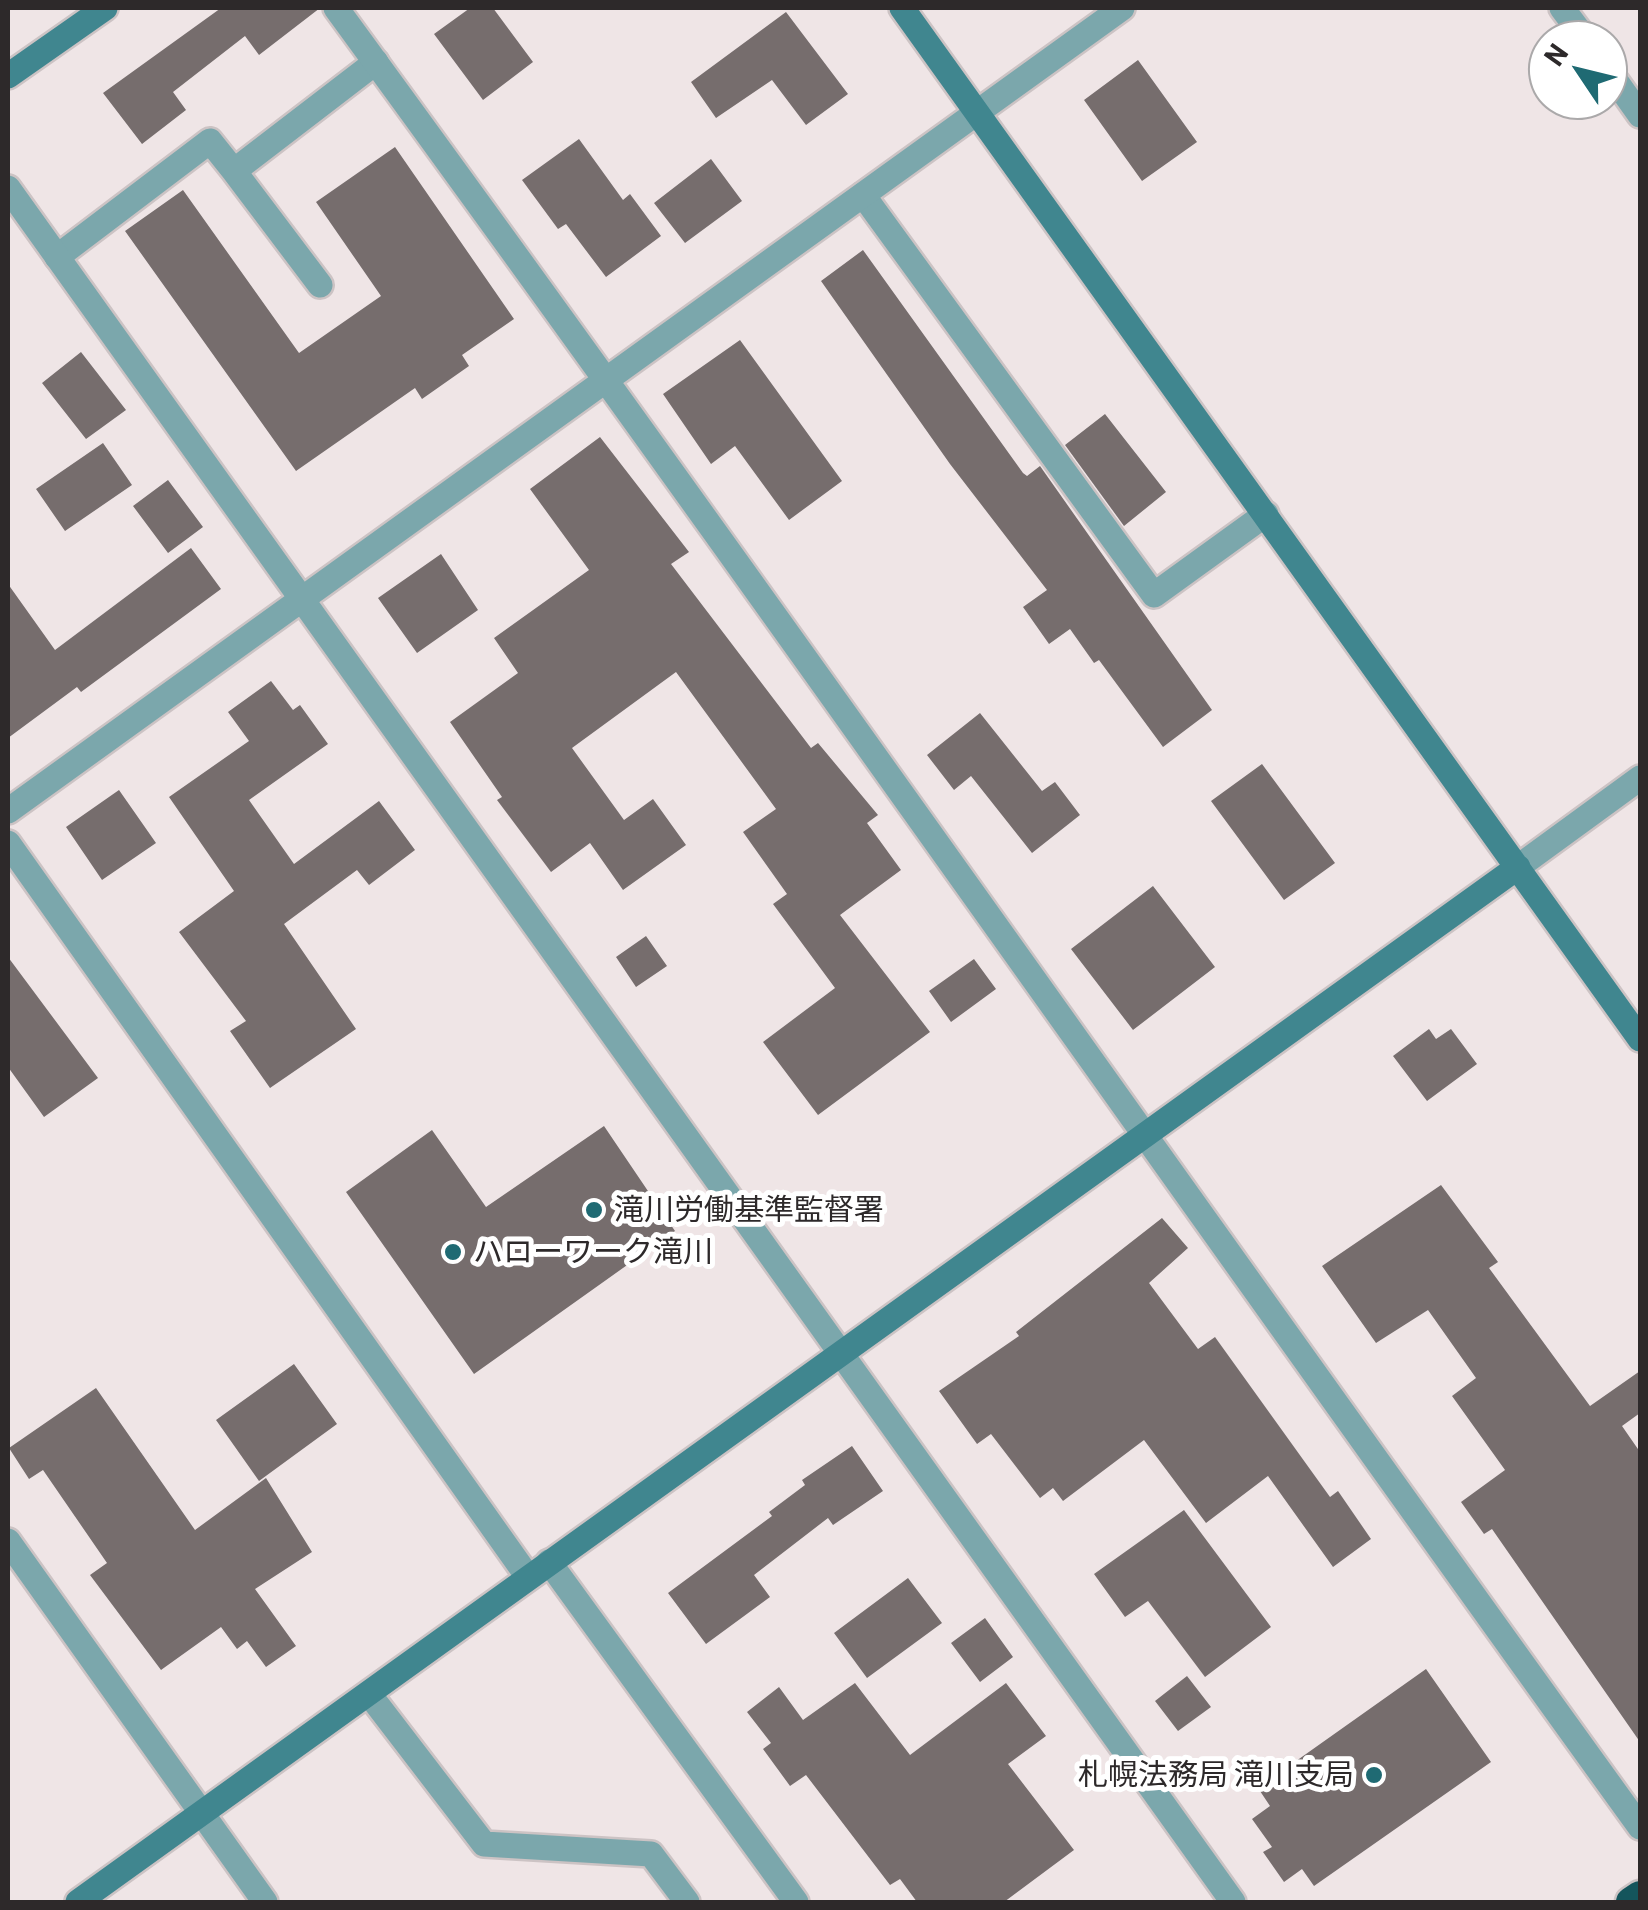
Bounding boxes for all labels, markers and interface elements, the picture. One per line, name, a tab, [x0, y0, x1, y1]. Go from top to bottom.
north arrow	[1528, 20, 1628, 120]
text: N	[1536, 37, 1574, 71]
place label: 滝川労働基準監督署	[614, 1192, 884, 1228]
marker: 滝川労働基準監督署	[583, 1199, 605, 1221]
place label: ハローワーク滝川	[473, 1234, 713, 1270]
marker: ハローワーク滝川	[442, 1241, 464, 1263]
place label: 札幌法務局 滝川支局	[1078, 1757, 1354, 1793]
marker: 札幌法務局 滝川支局	[1363, 1764, 1385, 1786]

